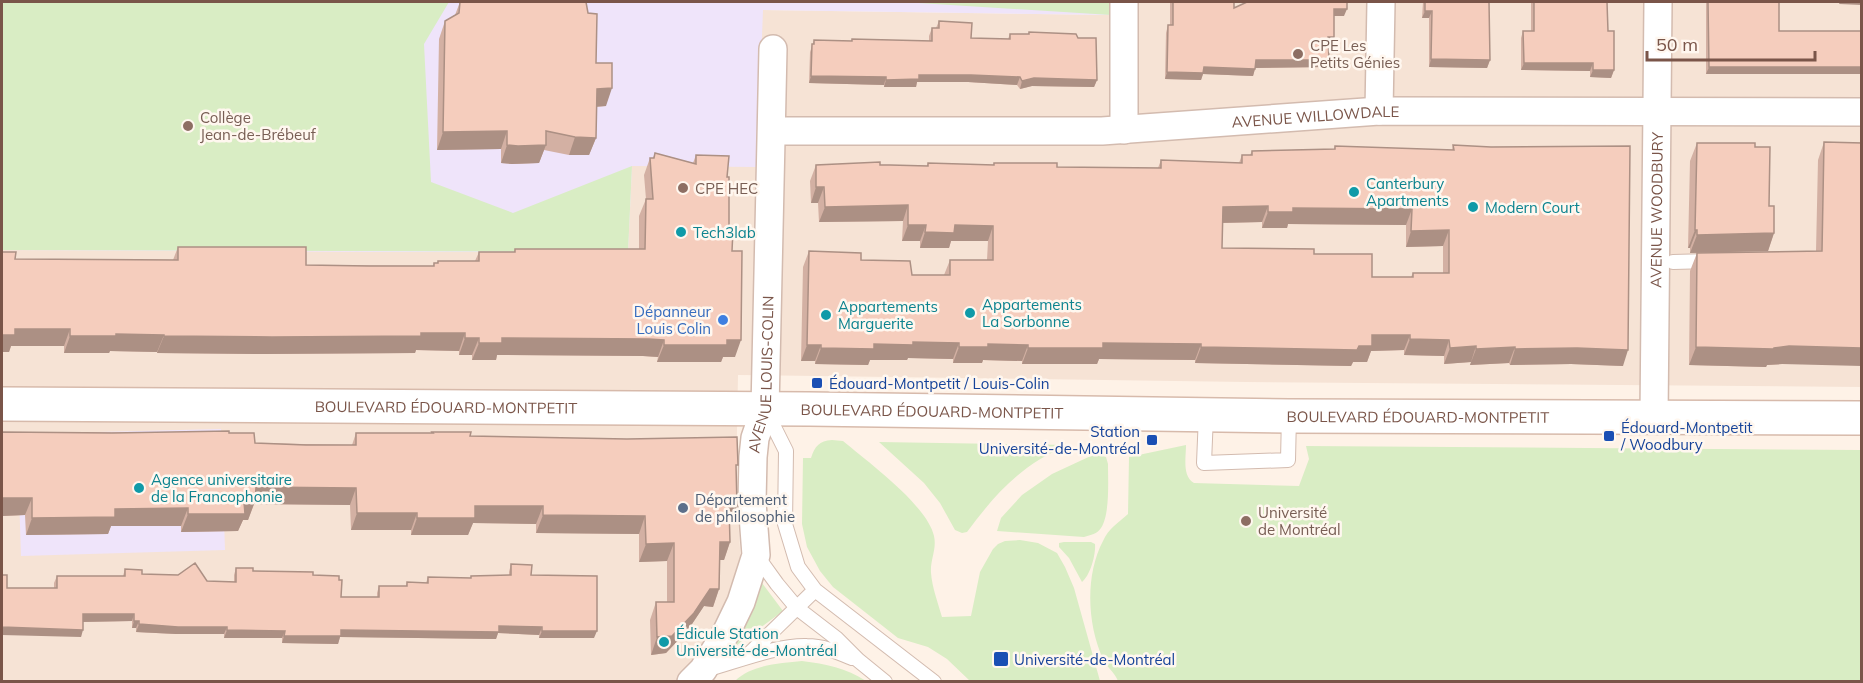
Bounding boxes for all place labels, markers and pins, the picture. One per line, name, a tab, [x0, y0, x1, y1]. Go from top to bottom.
place label: CPE Les Petits Génies	[1310, 36, 1400, 72]
marker: CPE Les Petits Génies	[1291, 47, 1305, 61]
place label: Collège Jean-de-Brébeuf	[200, 108, 317, 144]
marker: Collège Jean-de-Brébeuf	[181, 119, 195, 133]
place label: Canterbury Apartments	[1366, 174, 1449, 210]
place label: CPE HEC	[695, 179, 758, 198]
marker: CPE HEC	[676, 181, 690, 195]
marker: Canterbury Apartments	[1347, 185, 1361, 199]
place label: Modern Court	[1485, 198, 1580, 217]
marker: Modern Court	[1466, 200, 1480, 214]
place label: Tech3lab	[693, 223, 756, 242]
marker: Tech3lab	[674, 225, 688, 239]
place label: Appartements La Sorbonne	[982, 295, 1082, 331]
place label: Appartements Marguerite	[838, 297, 938, 333]
place label: Dépanneur Louis Colin	[634, 302, 712, 338]
marker: Appartements La Sorbonne	[963, 306, 977, 320]
marker: Appartements Marguerite	[819, 308, 833, 322]
marker: Dépanneur Louis Colin	[716, 313, 730, 327]
place label: Édouard-Montpetit / Louis-Colin	[829, 374, 1050, 393]
marker: Édouard-Montpetit / Louis-Colin	[810, 376, 824, 390]
place label: Édouard-Montpetit / Woodbury	[1620, 418, 1752, 454]
place label: Station Université-de-Montréal	[979, 422, 1140, 458]
marker: Édouard-Montpetit / Woodbury	[1602, 429, 1616, 443]
marker: Station Université-de-Montréal	[1145, 433, 1159, 447]
place label: Agence universitaire de la Francophonie	[151, 470, 292, 506]
marker: Agence universitaire de la Francophonie	[132, 481, 146, 495]
place label: Département de philosophie	[695, 490, 795, 526]
marker: Département de philosophie	[676, 501, 690, 515]
place label: Université de Montréal	[1258, 503, 1341, 539]
marker: Université de Montréal	[1239, 514, 1253, 528]
place label: Édicule Station Université-de-Montréal	[676, 624, 837, 660]
marker: Édicule Station Université-de-Montréal	[657, 635, 671, 649]
marker: Université-de-Montréal	[992, 650, 1010, 668]
place label: Université-de-Montréal	[1014, 650, 1175, 669]

